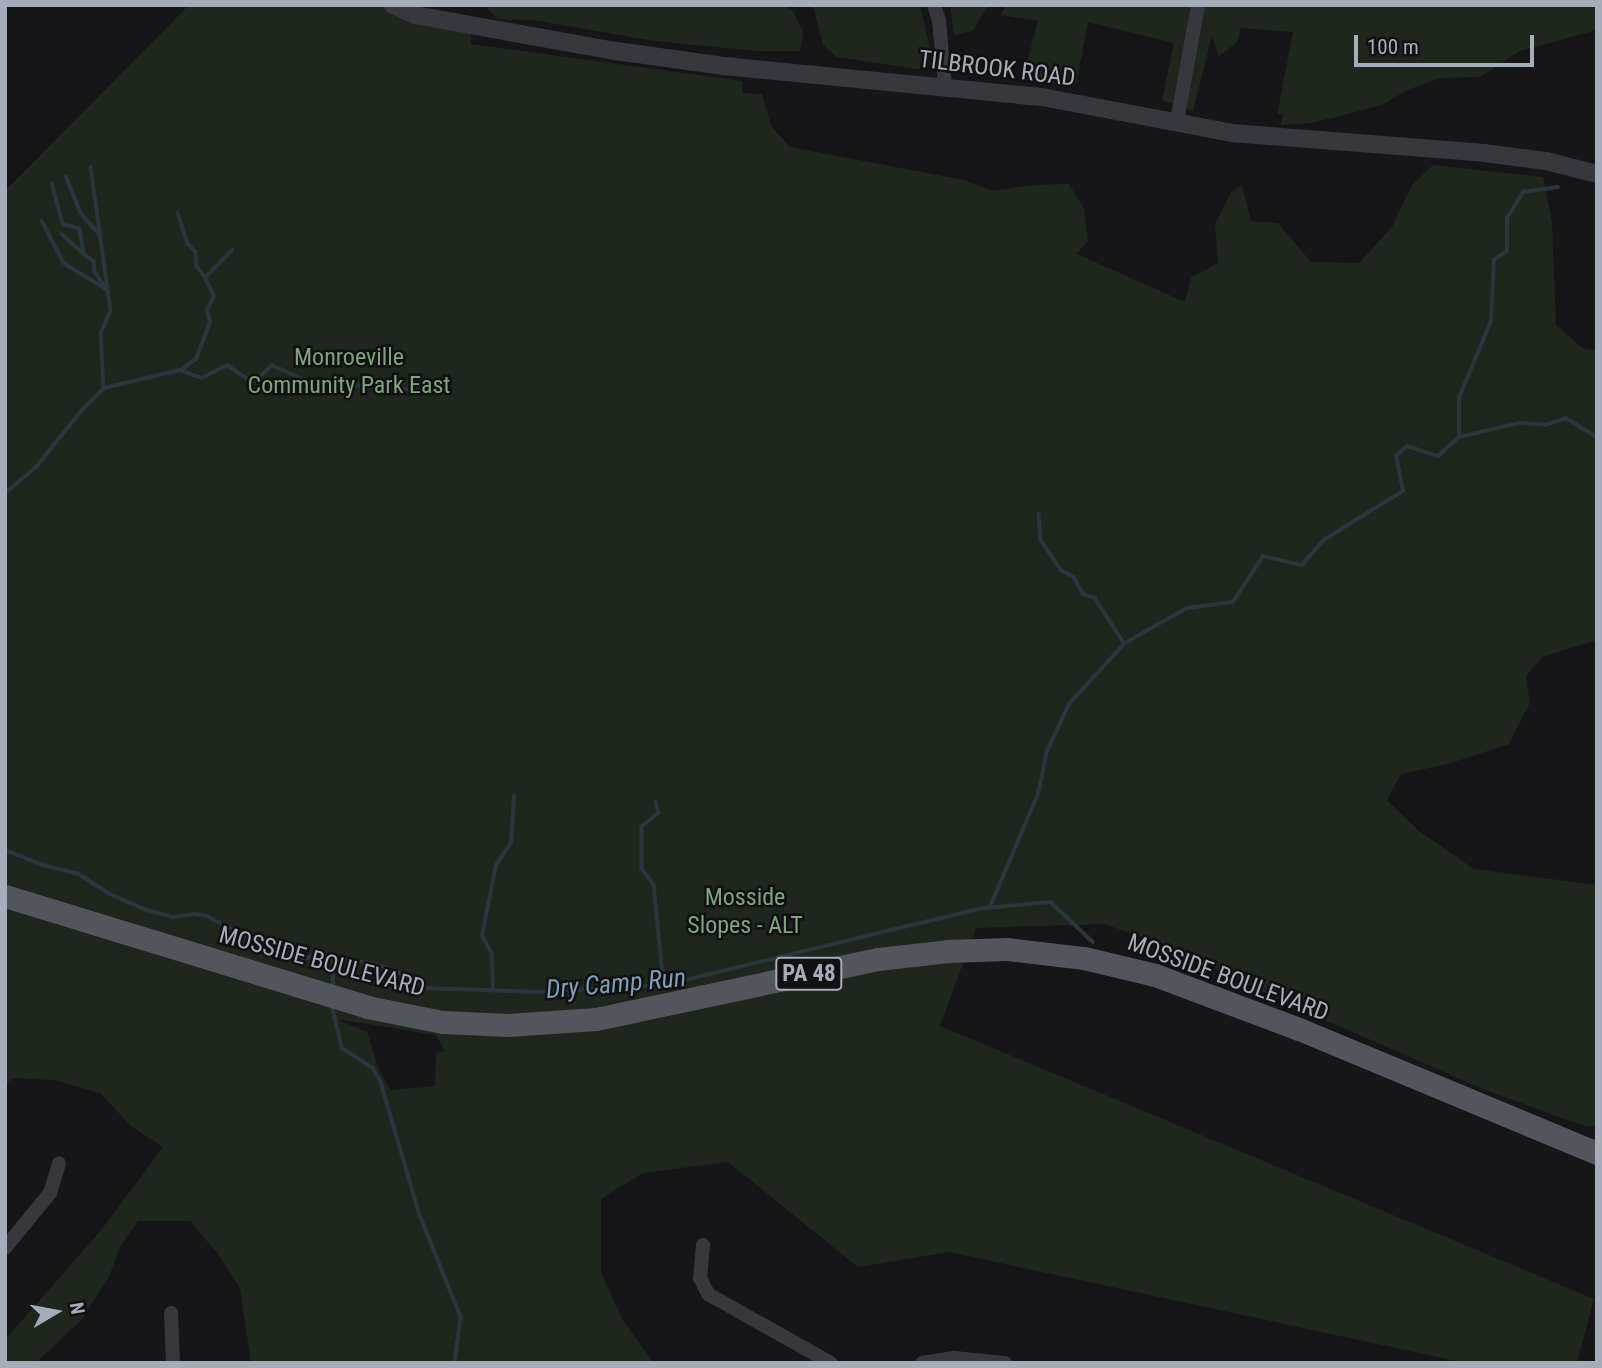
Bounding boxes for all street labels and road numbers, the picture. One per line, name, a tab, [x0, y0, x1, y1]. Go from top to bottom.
street label: TILBROOK ROAD	[917, 45, 1077, 93]
street label: MOSSIDE BOULEVARD	[216, 921, 428, 1003]
street label: MOSSIDE BOULEVARD	[1124, 928, 1332, 1028]
road number: PA 48	[774, 954, 844, 993]

